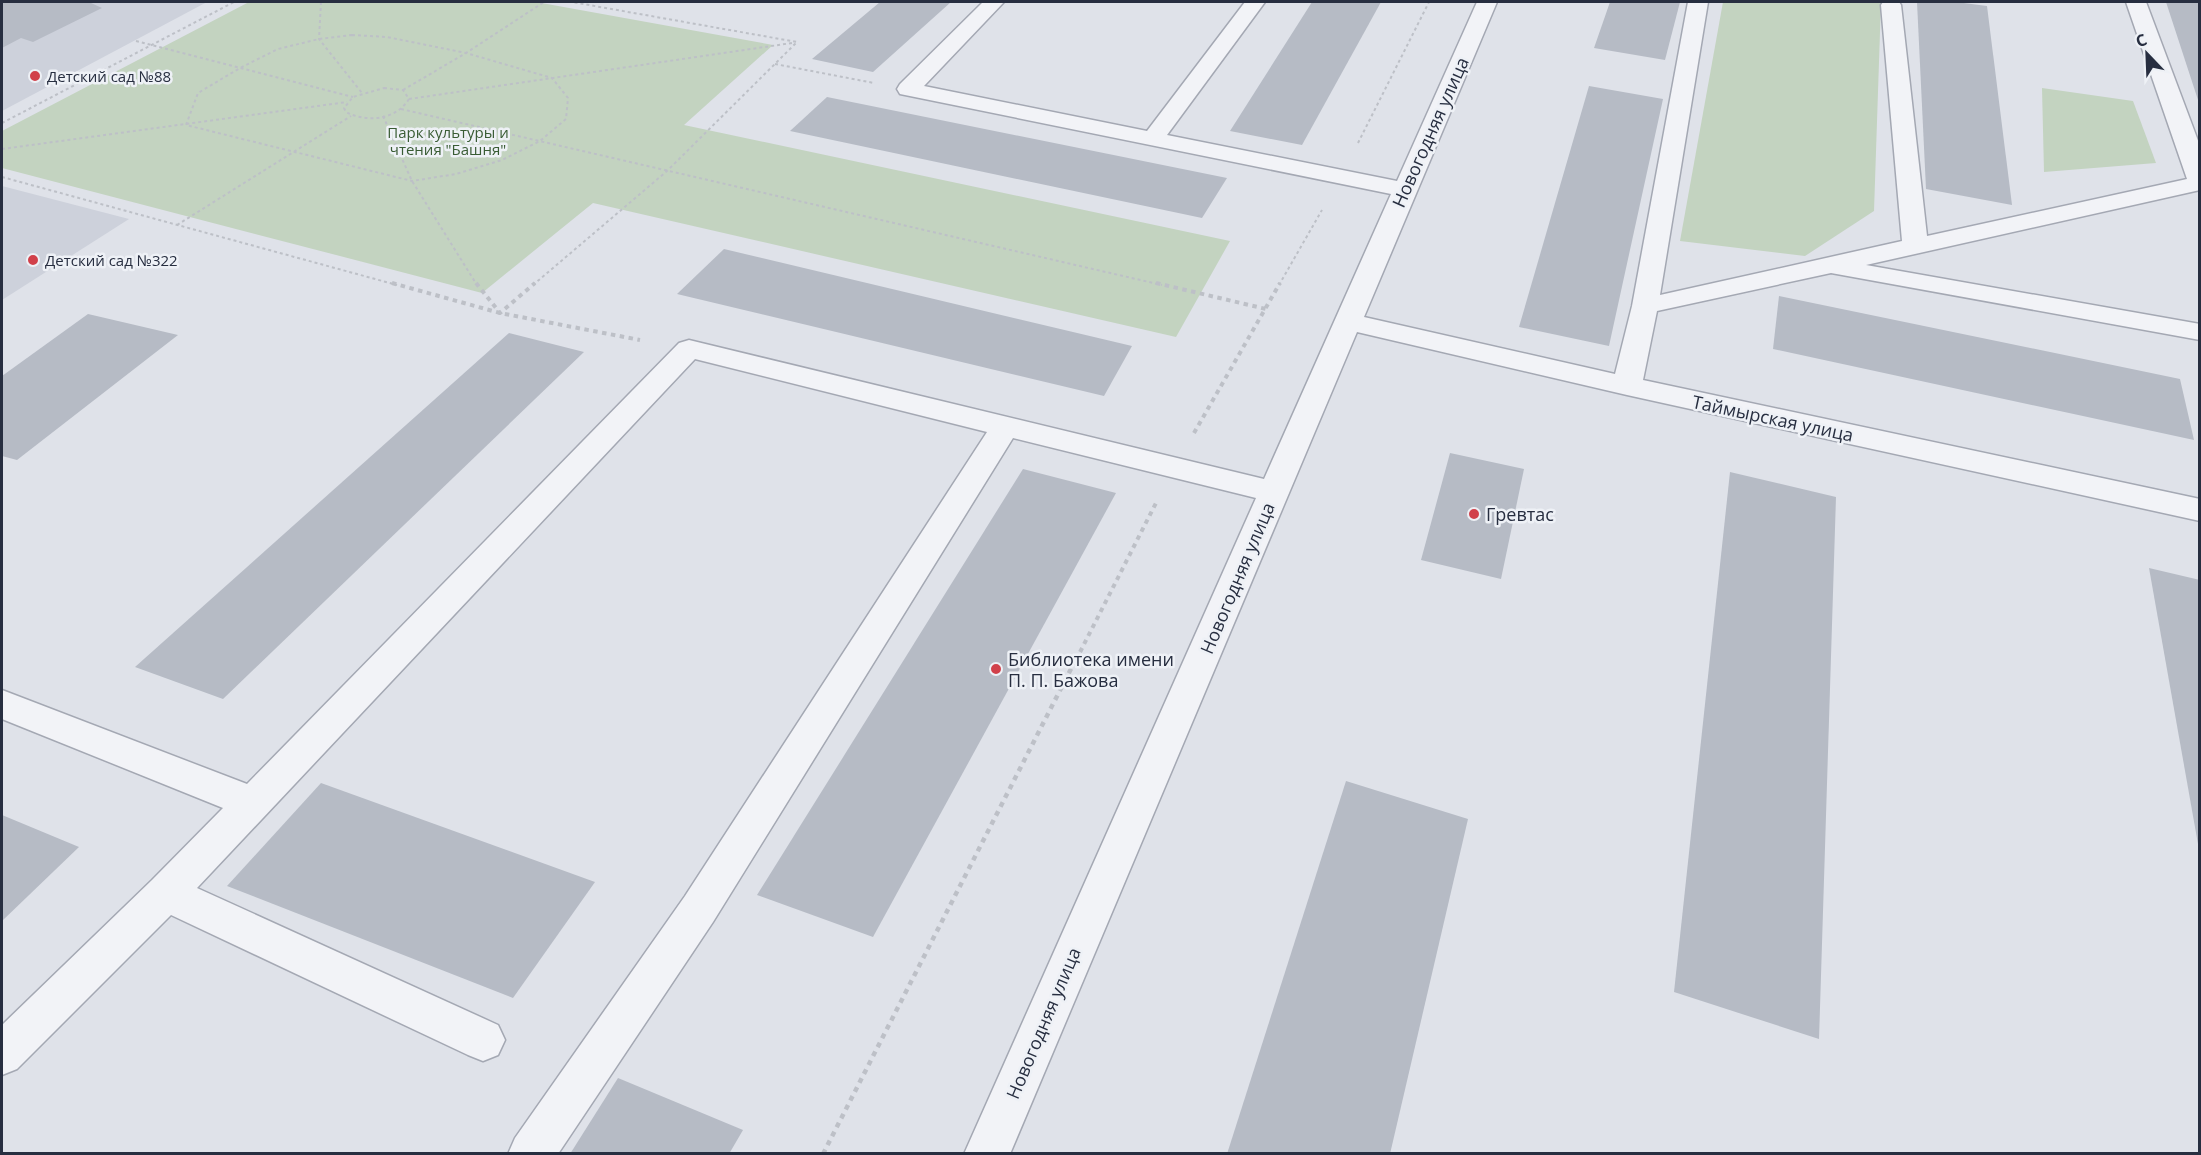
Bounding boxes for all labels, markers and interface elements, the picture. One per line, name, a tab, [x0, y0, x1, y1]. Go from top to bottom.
north arrow	[2117, 24, 2177, 84]
text: С	[2132, 28, 2150, 52]
street label: Новогодняя улица	[1386, 53, 1474, 211]
place label: Детский сад №88	[47, 66, 171, 86]
marker: Детский сад №88	[28, 69, 42, 83]
park label: Парк культуры и чтения "Башня"	[387, 122, 509, 159]
place label: Детский сад №322	[45, 250, 178, 270]
marker: Детский сад №322	[26, 253, 40, 267]
street label: Таймырская улица	[1690, 389, 1856, 447]
street label: Новогодняя улица	[1194, 499, 1280, 657]
place label: Гревтас	[1486, 502, 1554, 526]
marker: Гревтас	[1467, 507, 1481, 521]
place label: Библиотека имени П. П. Бажова	[1008, 647, 1174, 692]
marker: Библиотека имени П. П. Бажова	[989, 662, 1003, 676]
street label: Новогодняя улица	[1000, 944, 1086, 1102]

